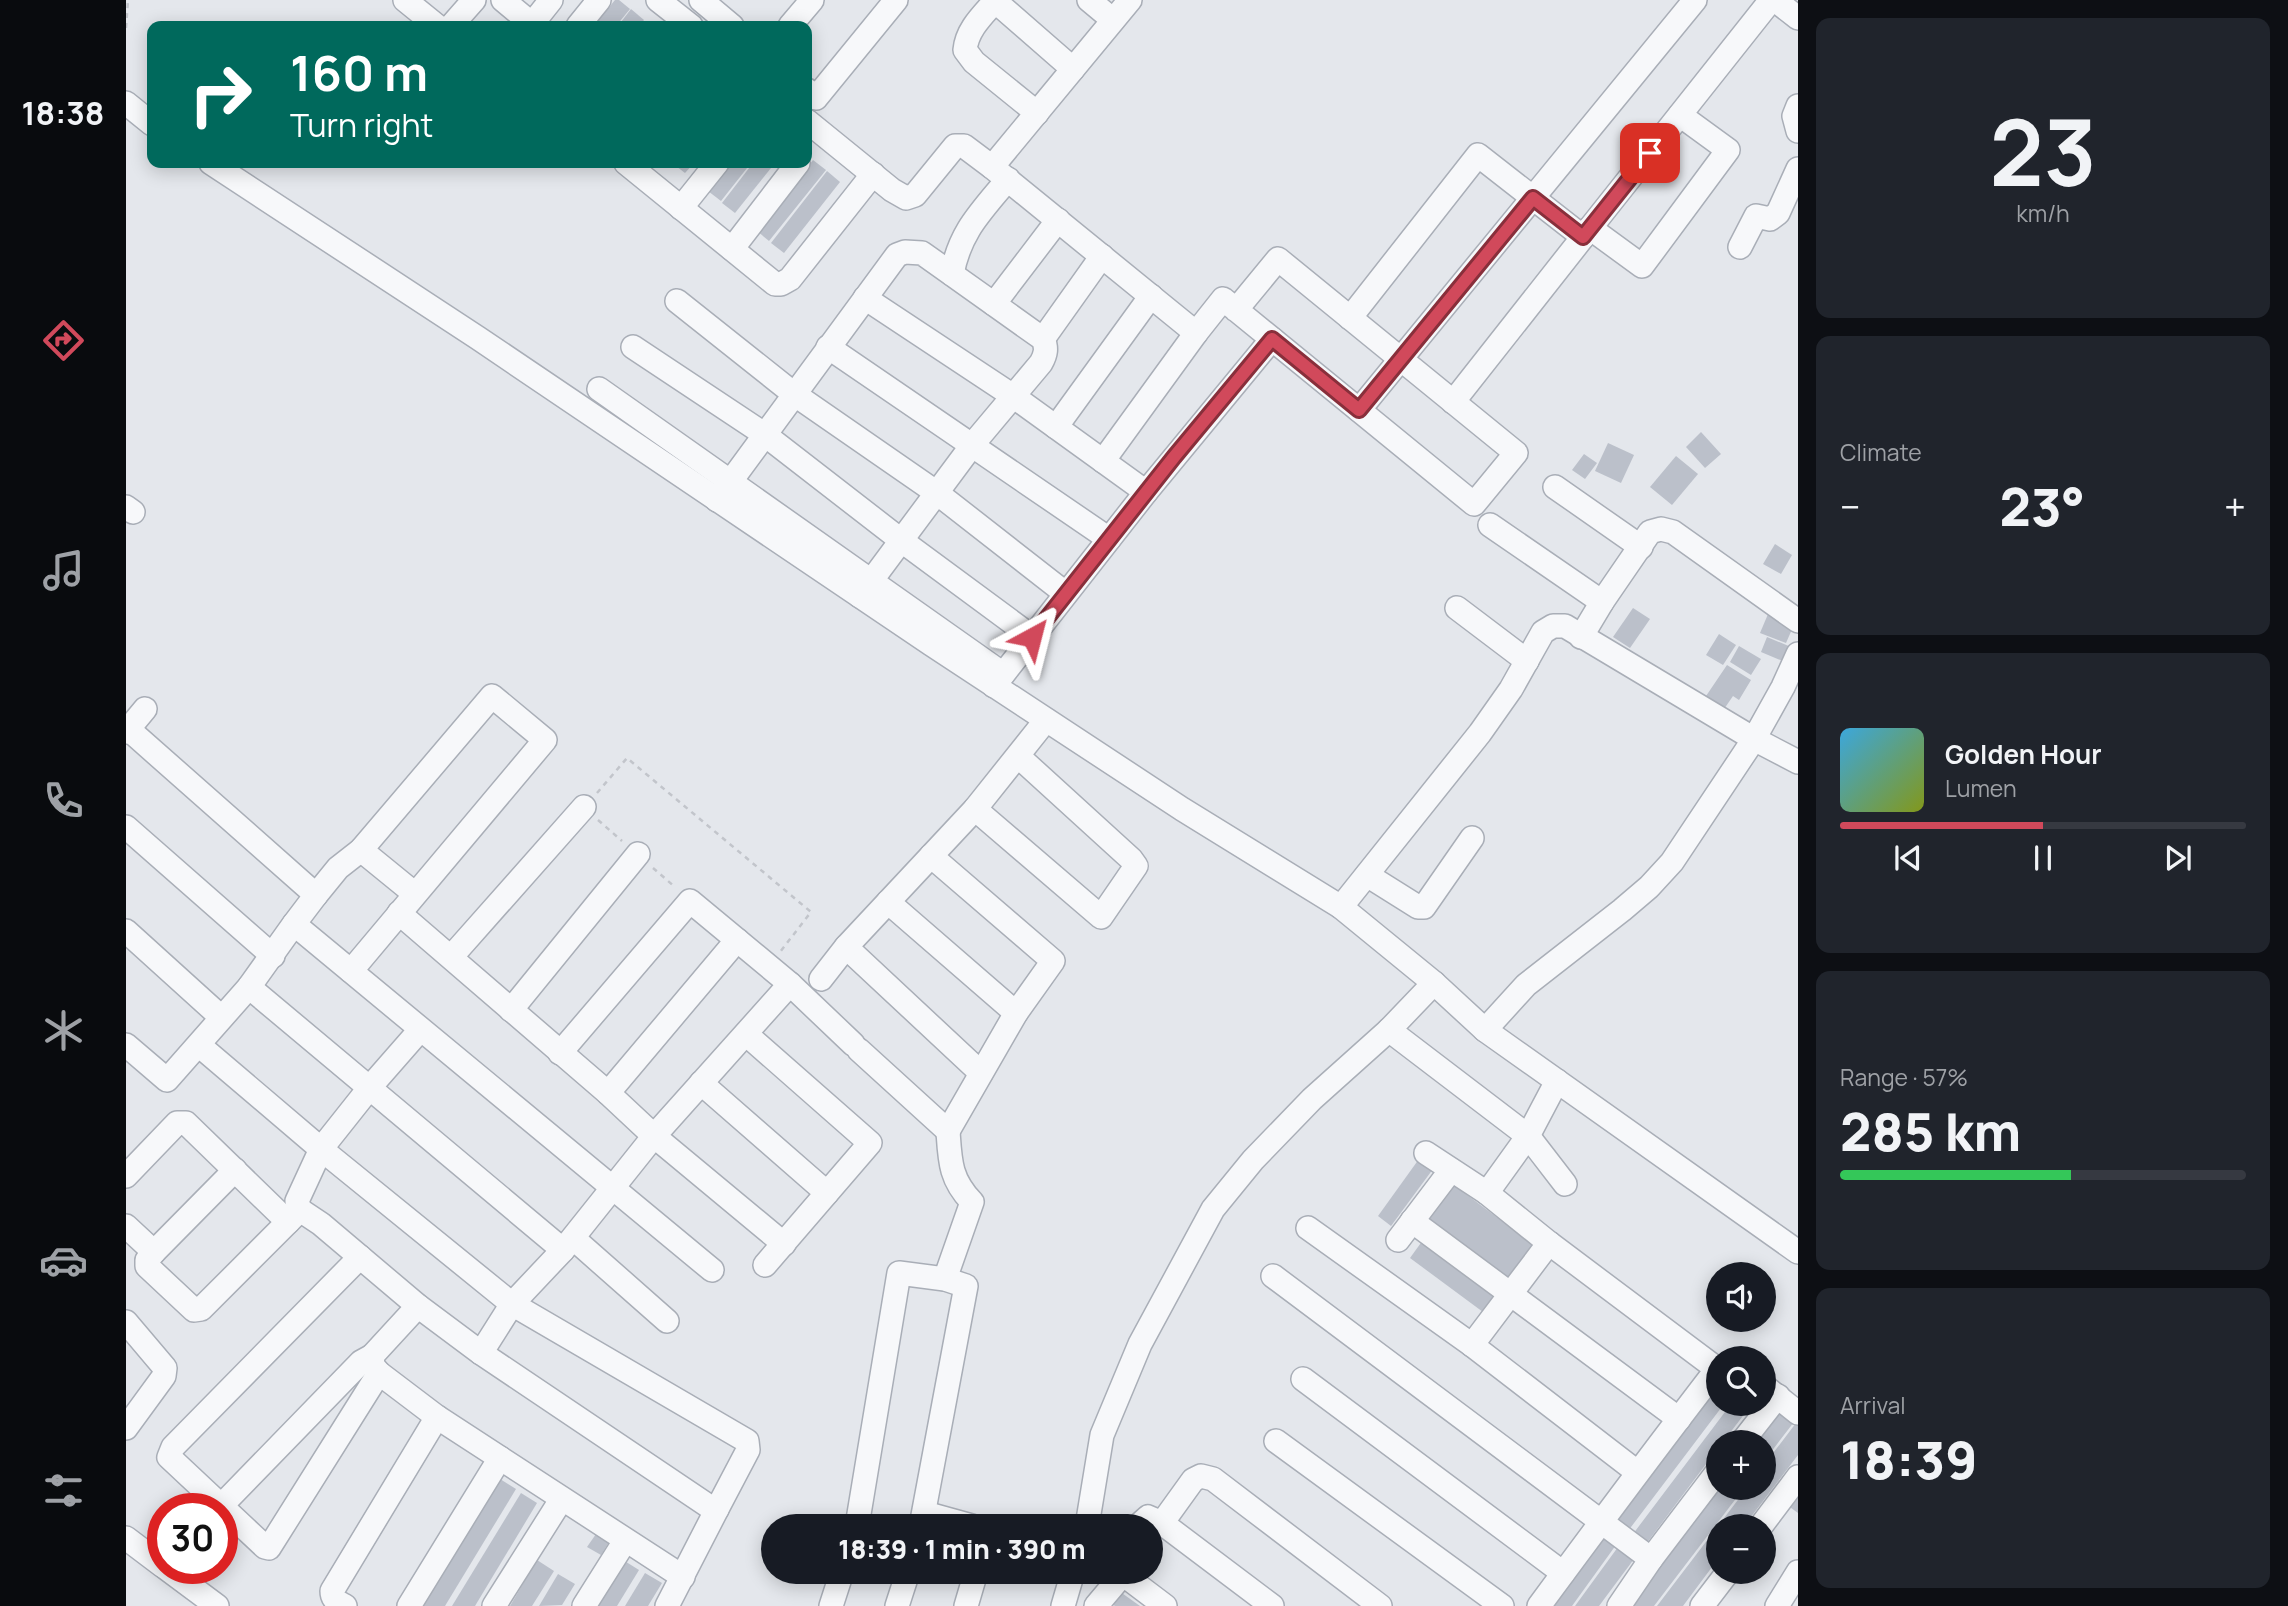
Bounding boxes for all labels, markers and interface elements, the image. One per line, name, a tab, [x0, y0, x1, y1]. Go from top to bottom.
text: 160 m	[290, 39, 428, 106]
icon: right	[175, 49, 266, 140]
text: 23	[1989, 89, 2097, 213]
text: 18:38	[22, 91, 104, 135]
text: Turn right	[290, 103, 433, 147]
pin	[1620, 123, 1680, 183]
icon: arrive	[1631, 134, 1669, 172]
text: km/h	[2016, 197, 2070, 229]
icon: directions	[39, 316, 88, 365]
text: Climate	[1840, 436, 1922, 468]
text: 23°	[2000, 471, 2085, 542]
text: −	[1840, 480, 1861, 532]
text: +	[2224, 480, 2246, 532]
icon: music	[39, 546, 88, 595]
position arrow	[995, 600, 1069, 674]
text: Golden Hour	[1945, 736, 2102, 772]
text: Lumen	[1945, 772, 2017, 804]
icon: phone	[39, 776, 88, 825]
icon: previous	[1889, 839, 1927, 877]
icon: pause	[2024, 839, 2062, 877]
icon: next	[2159, 839, 2197, 877]
icon: climate	[39, 1006, 88, 1055]
text: Range · 57%	[1840, 1061, 1968, 1093]
text: 285 km	[1840, 1096, 2021, 1167]
icon: car	[39, 1236, 88, 1285]
map controls	[1706, 1262, 1776, 1584]
button: sound	[1706, 1262, 1776, 1332]
button: search	[1706, 1346, 1776, 1416]
text: Arrival	[1840, 1389, 1906, 1421]
text: 18:39	[1840, 1424, 1978, 1495]
button: +	[1706, 1430, 1776, 1500]
icon: filters	[39, 1466, 88, 1515]
speed limit sign: 30	[147, 1493, 238, 1584]
button: −	[1706, 1514, 1776, 1584]
text: 18:39 · 1 min · 390 m	[838, 1531, 1086, 1567]

